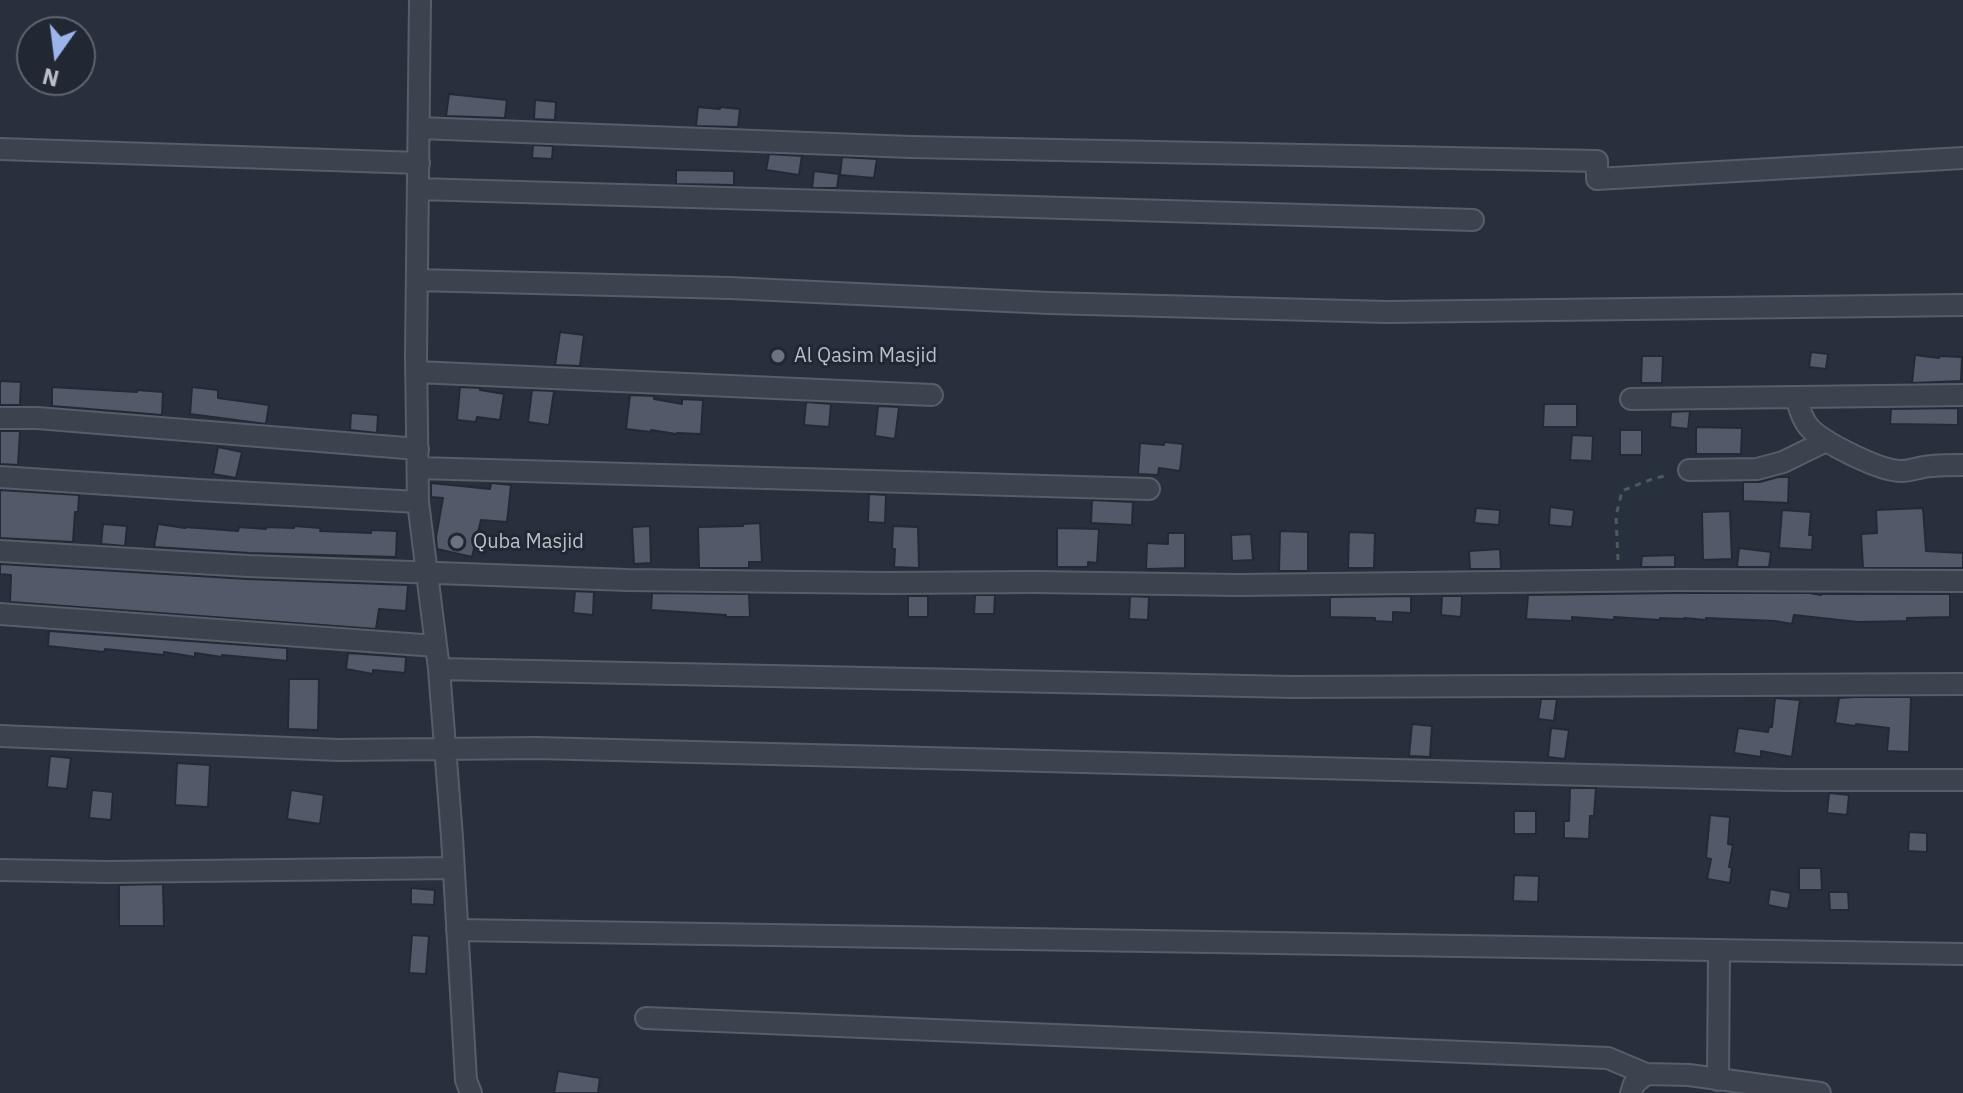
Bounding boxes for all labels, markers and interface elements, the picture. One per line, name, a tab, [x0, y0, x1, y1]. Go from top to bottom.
north arrow	[16, 16, 96, 96]
text: N	[39, 62, 62, 94]
place label: Al Qasim Masjid	[794, 344, 937, 368]
marker: Al Qasim Masjid	[769, 347, 787, 365]
place label: Quba Masjid	[473, 530, 584, 554]
marker: Quba Masjid	[448, 533, 466, 551]

